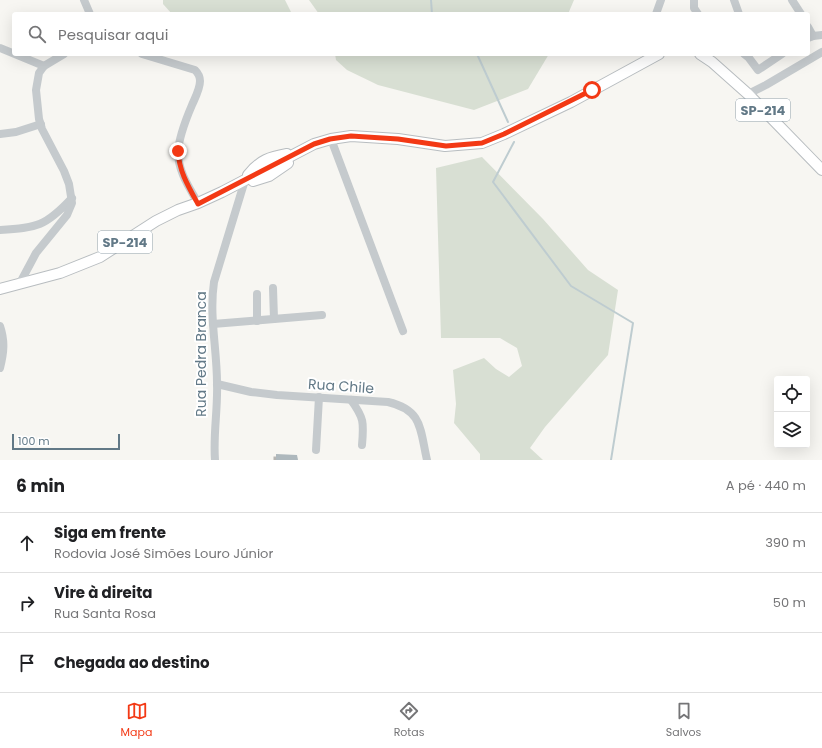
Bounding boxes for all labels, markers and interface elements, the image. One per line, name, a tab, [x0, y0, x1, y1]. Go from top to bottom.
search box	[12, 12, 810, 56]
icon: search	[26, 23, 48, 45]
text: Pesquisar aqui	[58, 24, 168, 45]
route start	[583, 81, 601, 99]
road number: SP-214	[736, 99, 790, 121]
route end	[169, 142, 187, 160]
road number: SP-214	[98, 231, 152, 253]
street label: Rua Pedra Branca	[191, 291, 211, 417]
street label: Rua Chile	[307, 374, 375, 398]
map controls	[774, 376, 810, 448]
button: locate	[774, 376, 810, 412]
button: layers	[774, 412, 810, 448]
scale bar	[12, 432, 120, 451]
text: 100 m	[18, 433, 50, 449]
text: 6 min	[16, 474, 65, 498]
text: A pé · 440 m	[726, 476, 806, 495]
text: Siga em frente	[54, 522, 166, 543]
icon: ahead	[16, 532, 38, 554]
text: 390 m	[765, 533, 806, 552]
text: Rodovia José Simões Louro Júnior	[54, 544, 273, 563]
text: Vire à direita	[54, 582, 153, 603]
icon: right	[16, 592, 38, 614]
text: 50 m	[773, 593, 806, 612]
text: Rua Santa Rosa	[54, 604, 156, 623]
icon: arrive	[16, 652, 38, 674]
text: Chegada ao destino	[54, 652, 210, 673]
tab: Mapa	[121, 700, 152, 741]
tab: Rotas	[394, 700, 425, 741]
tab: Salvos	[666, 700, 701, 741]

